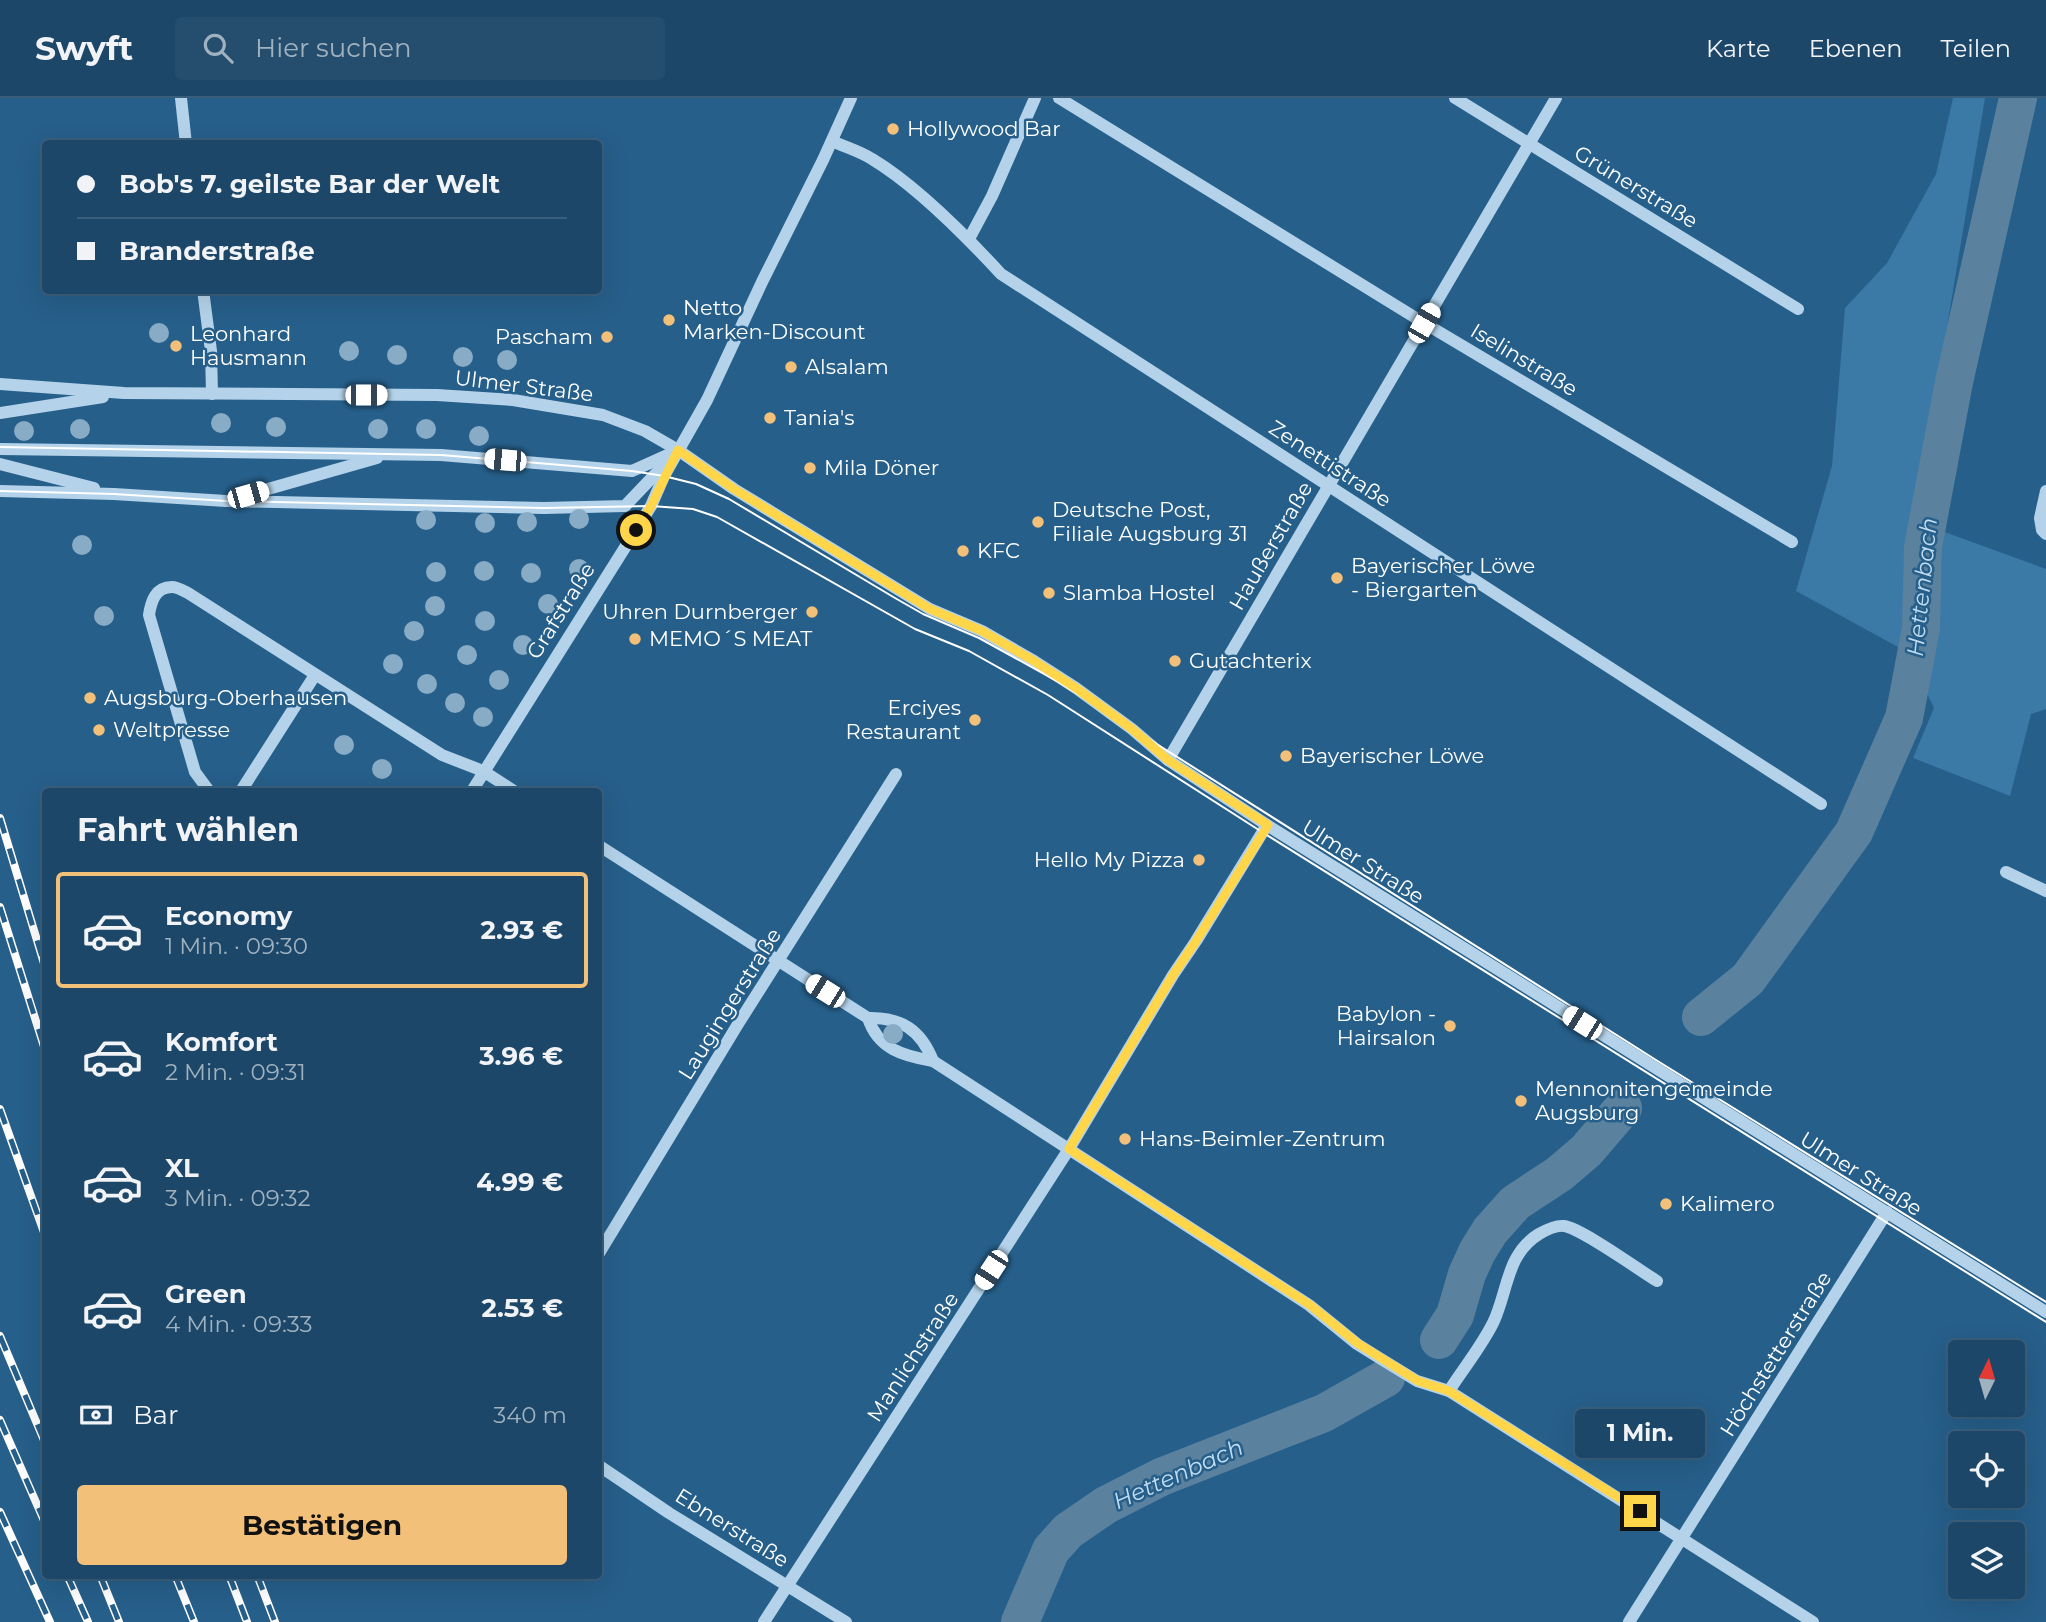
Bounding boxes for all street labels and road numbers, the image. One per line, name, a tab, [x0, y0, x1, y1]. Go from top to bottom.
street label: Grünerstraße	[1570, 140, 1702, 233]
street label: Iselinstraße	[1466, 318, 1582, 401]
street label: Ulmer Straße	[453, 365, 595, 406]
street label: Zenettistraße	[1264, 415, 1396, 512]
street label: Haußerstraße	[1224, 477, 1317, 614]
street label: Grafstraße	[521, 558, 600, 663]
street label: Ulmer Straße	[1298, 814, 1429, 909]
street label: Laugingerstraße	[673, 923, 786, 1084]
street label: Ulmer Straße	[1796, 1126, 1927, 1221]
street label: Höchstetterstraße	[1715, 1267, 1837, 1441]
street label: Manlichstraße	[861, 1287, 964, 1426]
street label: Ebnerstraße	[671, 1483, 794, 1572]

